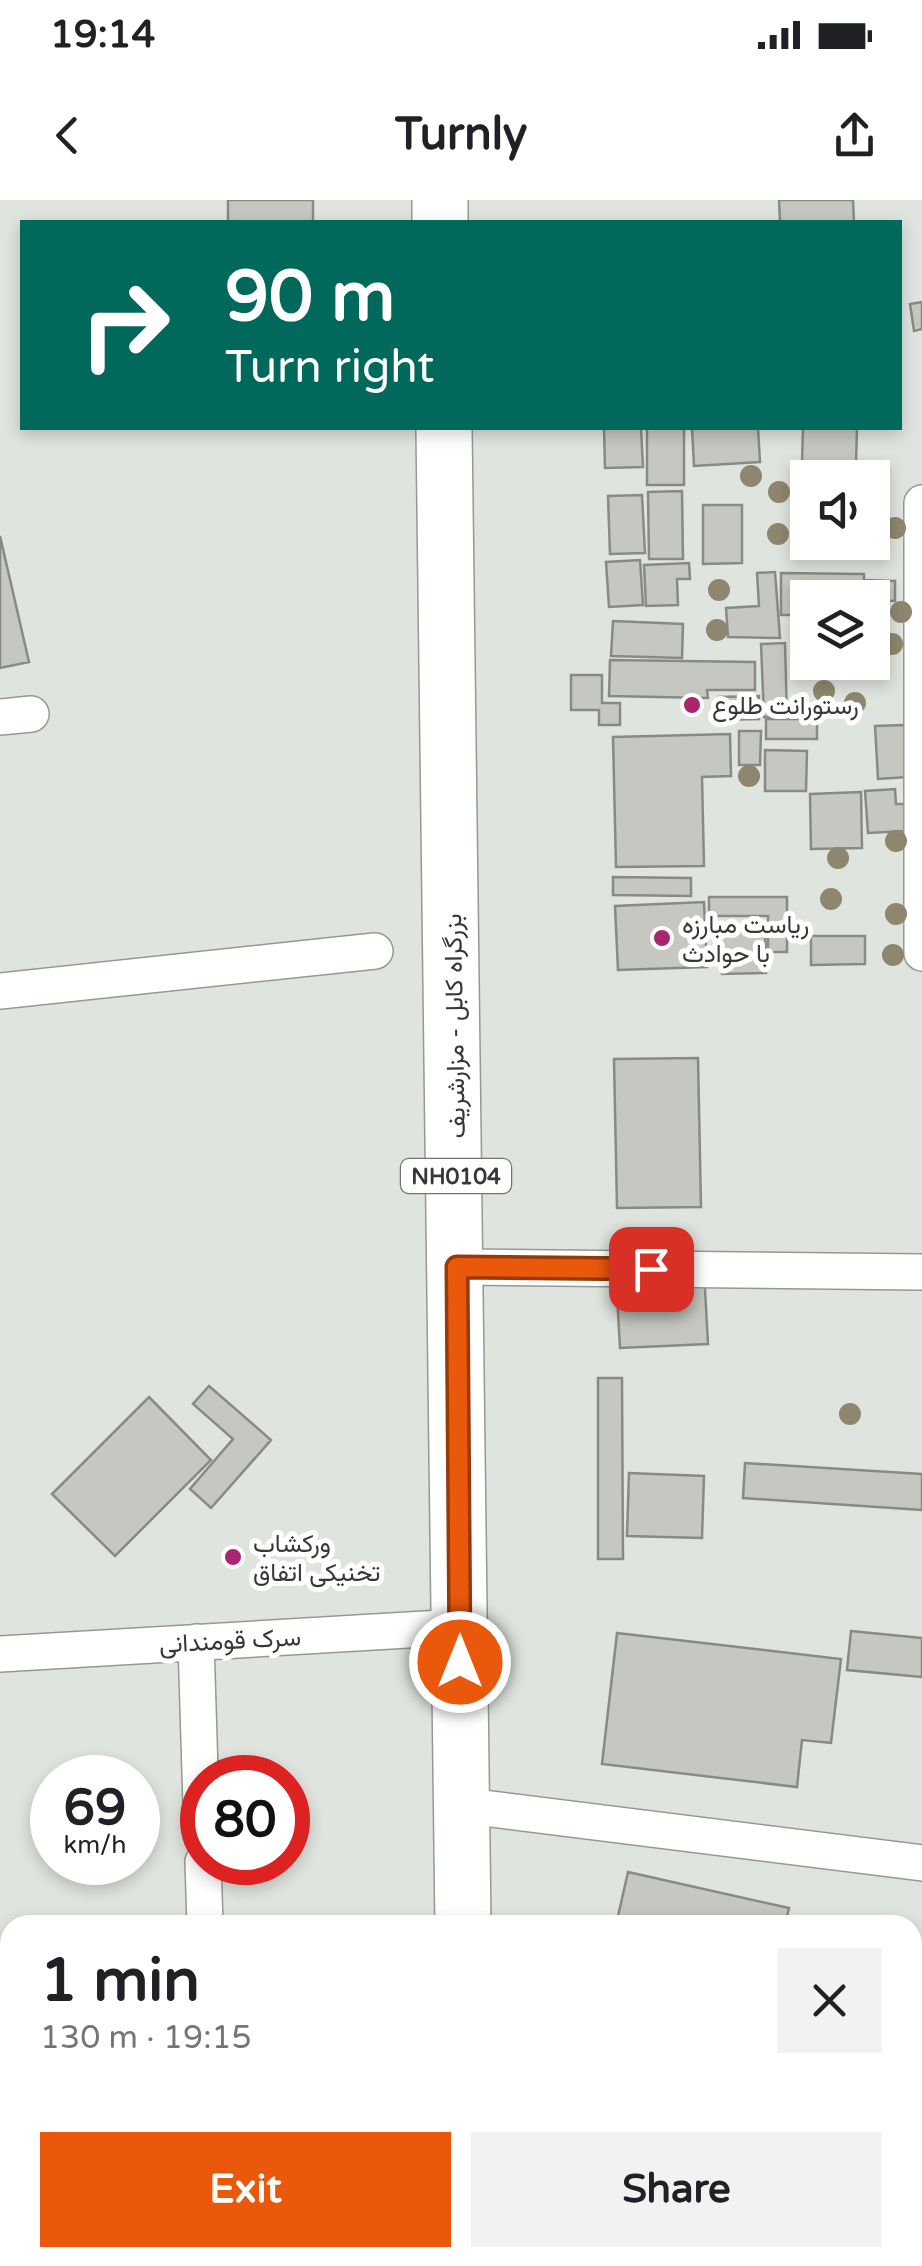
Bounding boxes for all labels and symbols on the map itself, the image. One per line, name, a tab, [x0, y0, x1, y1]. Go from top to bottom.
place label: رستورانت طلوع	[712, 691, 859, 722]
marker: رستورانت طلوع	[681, 694, 703, 716]
place label: ریاست مبارزه با حوادث	[682, 910, 809, 969]
street label: بزرگراه کابل - مزارشریف	[438, 913, 472, 1139]
marker: ریاست مبارزه با حوادث	[651, 927, 673, 949]
road number: NH0104	[401, 1159, 511, 1193]
pin	[609, 1227, 694, 1312]
place label: ورکشاب تخنیکی اتفاق	[253, 1529, 380, 1588]
marker: ورکشاب تخنیکی اتفاق	[222, 1546, 244, 1568]
position arrow	[408, 1610, 512, 1714]
street label: سرک قومندانی	[158, 1622, 302, 1660]
speed limit sign: 80	[180, 1755, 310, 1885]

